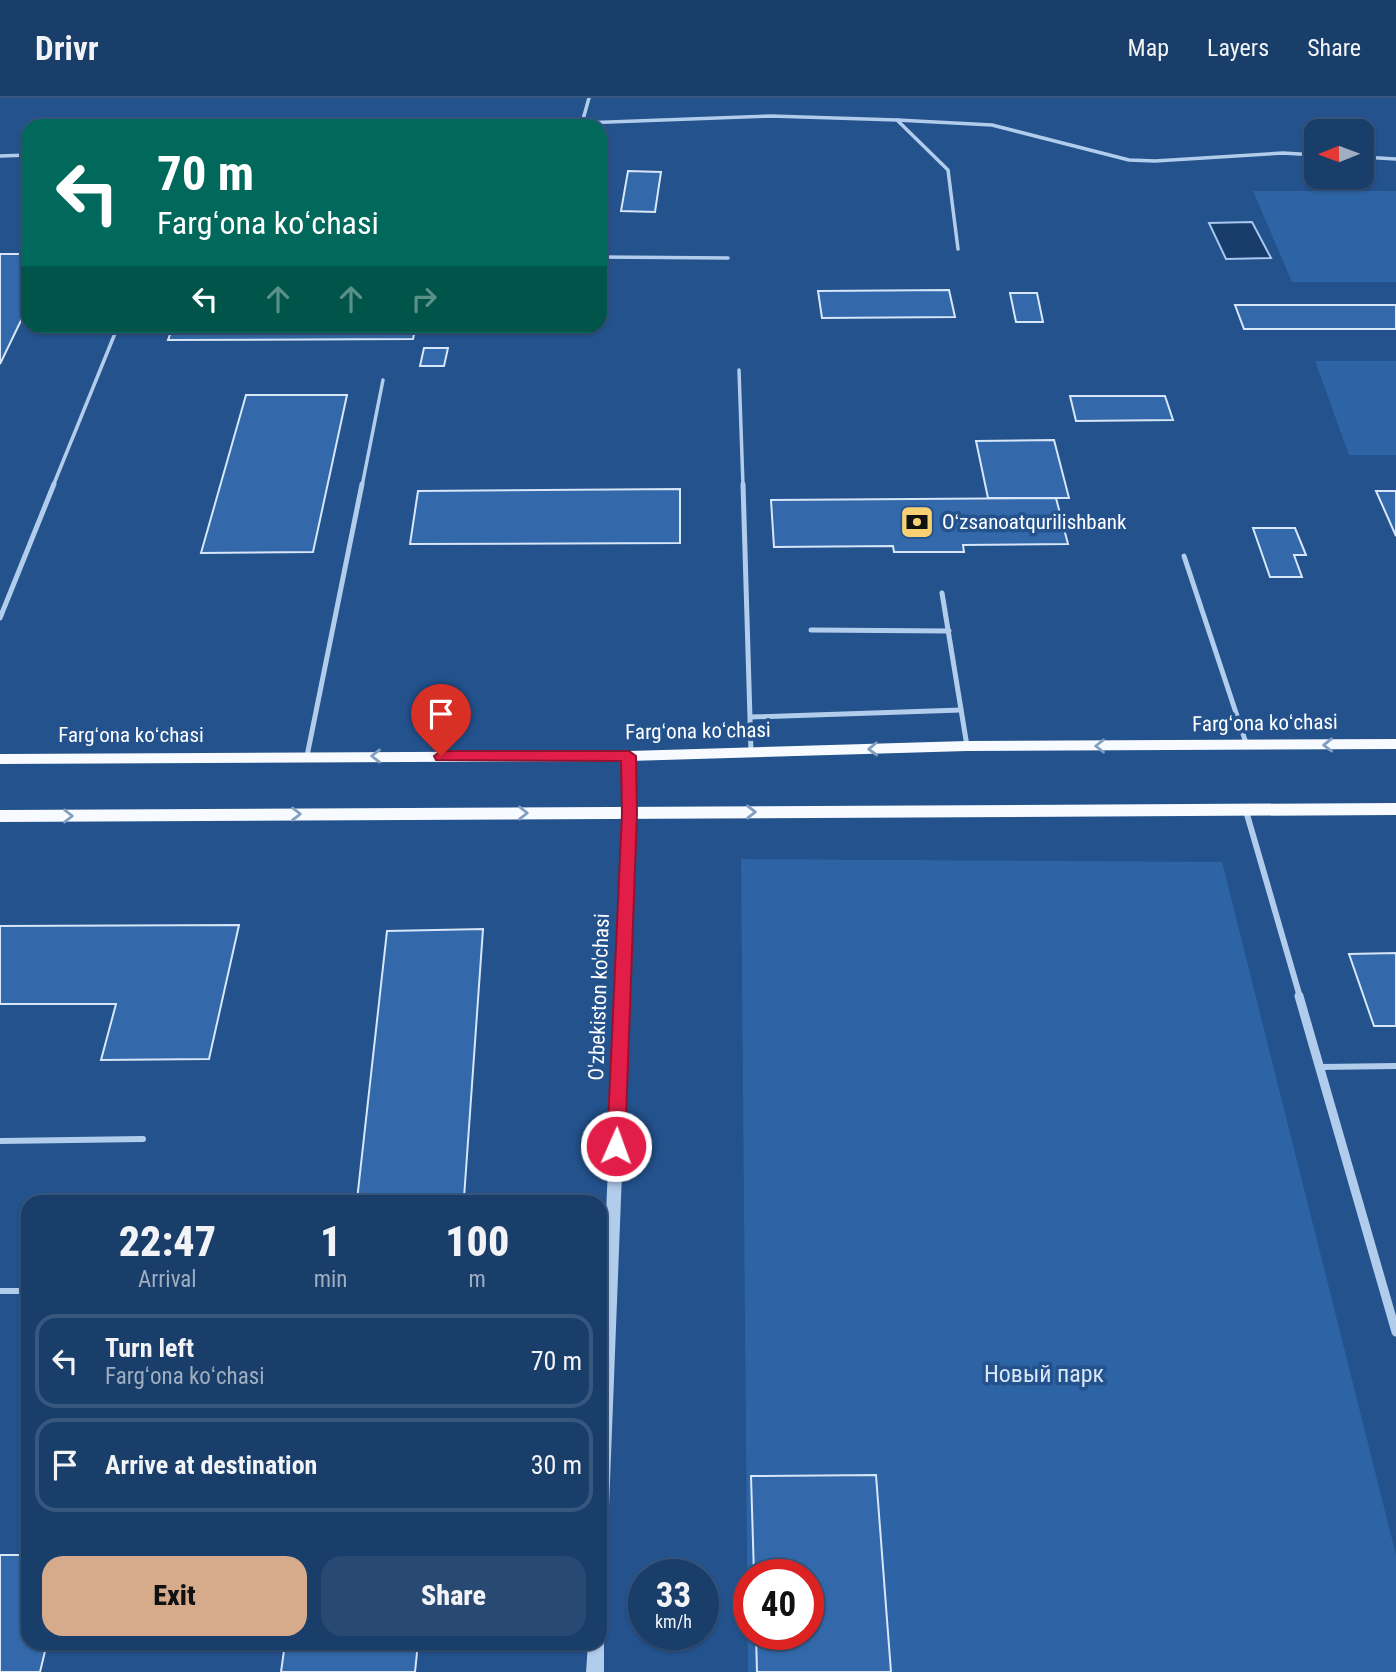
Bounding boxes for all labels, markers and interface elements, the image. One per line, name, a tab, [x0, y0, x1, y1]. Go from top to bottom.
text: Drivr	[35, 29, 99, 68]
text: Map	[1128, 34, 1169, 62]
text: Layers	[1207, 34, 1269, 62]
text: Share	[1307, 34, 1361, 62]
north arrow	[1304, 119, 1374, 189]
map controls	[1304, 119, 1374, 189]
text: 70 m	[157, 145, 254, 202]
icon: left	[42, 147, 133, 238]
text: Fargʻona koʻchasi	[157, 204, 379, 242]
icon: left	[186, 280, 224, 318]
icon: ahead	[259, 280, 297, 318]
icon: ahead	[332, 280, 370, 318]
icon: right	[405, 280, 443, 318]
bank icon: Oʻzsanoatqurilishbank	[898, 503, 936, 541]
place label: Oʻzsanoatqurilishbank	[942, 510, 1127, 534]
pin	[411, 684, 471, 756]
icon: arrive	[422, 695, 460, 733]
street label: Fargʻona koʻchasi	[1192, 710, 1338, 736]
street label: Fargʻona koʻchasi	[625, 718, 771, 744]
street label: Fargʻona koʻchasi	[58, 723, 204, 747]
one-way arrow	[1322, 737, 1333, 753]
one-way arrow	[1095, 738, 1105, 754]
one-way arrow	[867, 742, 878, 757]
one-way arrow	[370, 748, 381, 764]
one-way arrow	[746, 804, 756, 820]
one-way arrow	[291, 806, 301, 822]
one-way arrow	[518, 806, 529, 821]
one-way arrow	[63, 808, 74, 824]
street label: O'zbekiston ko'chasi	[584, 913, 614, 1081]
position arrow	[579, 1109, 653, 1183]
text: 22:47	[119, 1217, 216, 1266]
text: 1	[320, 1217, 341, 1266]
text: 100	[445, 1217, 509, 1266]
text: Arrival	[138, 1266, 197, 1293]
text: min	[314, 1266, 347, 1293]
text: m	[469, 1266, 486, 1293]
text: Turn left	[105, 1333, 194, 1363]
icon: left	[46, 1342, 84, 1380]
text: 70 m	[531, 1346, 582, 1376]
park label: Новый парк	[984, 1360, 1105, 1388]
text: Fargʻona koʻchasi	[105, 1363, 264, 1390]
icon: arrive	[46, 1446, 84, 1484]
text: Arrive at destination	[105, 1450, 317, 1480]
text: 30 m	[531, 1450, 582, 1480]
button: Exit	[42, 1556, 307, 1636]
button: Share	[321, 1556, 586, 1636]
speed limit sign: 40	[733, 1559, 824, 1650]
text: 33	[656, 1575, 691, 1616]
text: km/h	[655, 1611, 692, 1632]

